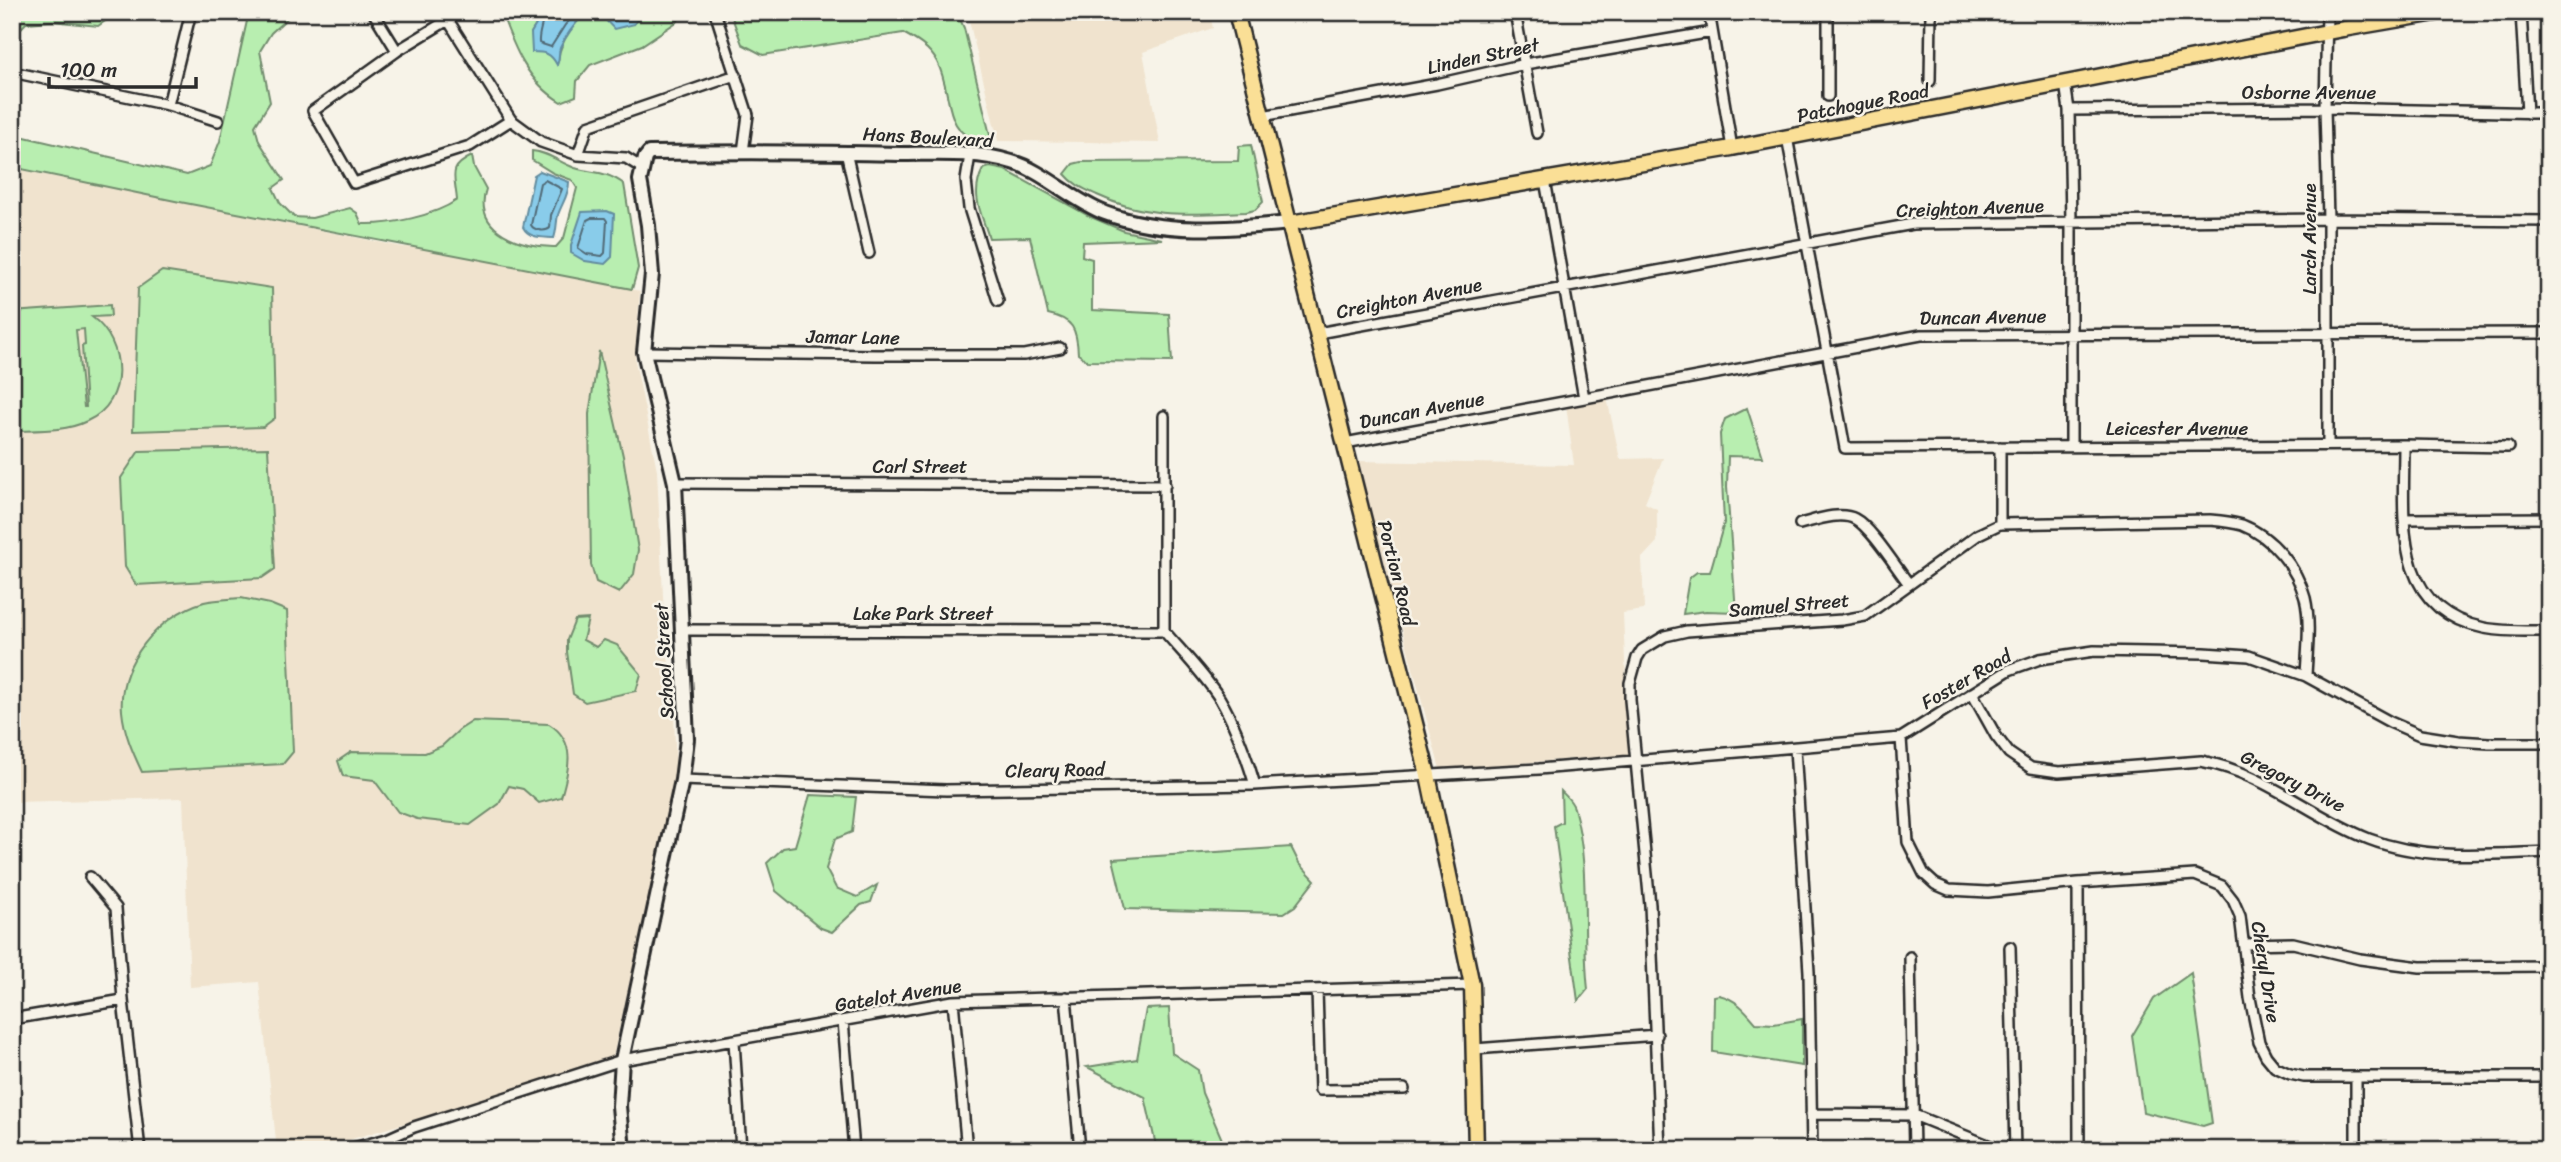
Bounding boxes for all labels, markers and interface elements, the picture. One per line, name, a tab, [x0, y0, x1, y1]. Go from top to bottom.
street label: Linden Street	[1424, 28, 1543, 84]
scale bar	[49, 46, 196, 90]
text: 100 m	[60, 51, 117, 89]
street label: Patchogue Road	[1794, 74, 1934, 132]
street label: Osborne Avenue	[2242, 76, 2376, 109]
street label: Hans Boulevard	[862, 117, 996, 157]
street label: Larch Avenue	[2293, 183, 2326, 295]
street label: Creighton Avenue	[1896, 189, 2044, 227]
street label: Creighton Avenue	[1333, 268, 1485, 328]
street label: Duncan Avenue	[1919, 299, 2047, 335]
street label: Jamar Lane	[805, 320, 900, 354]
street label: Duncan Avenue	[1357, 382, 1488, 438]
street label: Leicester Avenue	[2106, 412, 2249, 445]
street label: Carl Street	[873, 450, 967, 483]
street label: Portion Road	[1368, 517, 1427, 631]
street label: Samuel Street	[1727, 583, 1851, 627]
street label: Lake Park Street	[853, 597, 994, 630]
street label: School Street	[644, 601, 684, 720]
street label: Foster Road	[1914, 639, 2019, 718]
street label: Gregory Drive	[2235, 740, 2352, 822]
street label: Cleary Road	[1005, 753, 1107, 787]
street label: Cheryl Drive	[2242, 919, 2290, 1025]
street label: Gatelot Avenue	[832, 969, 964, 1021]

